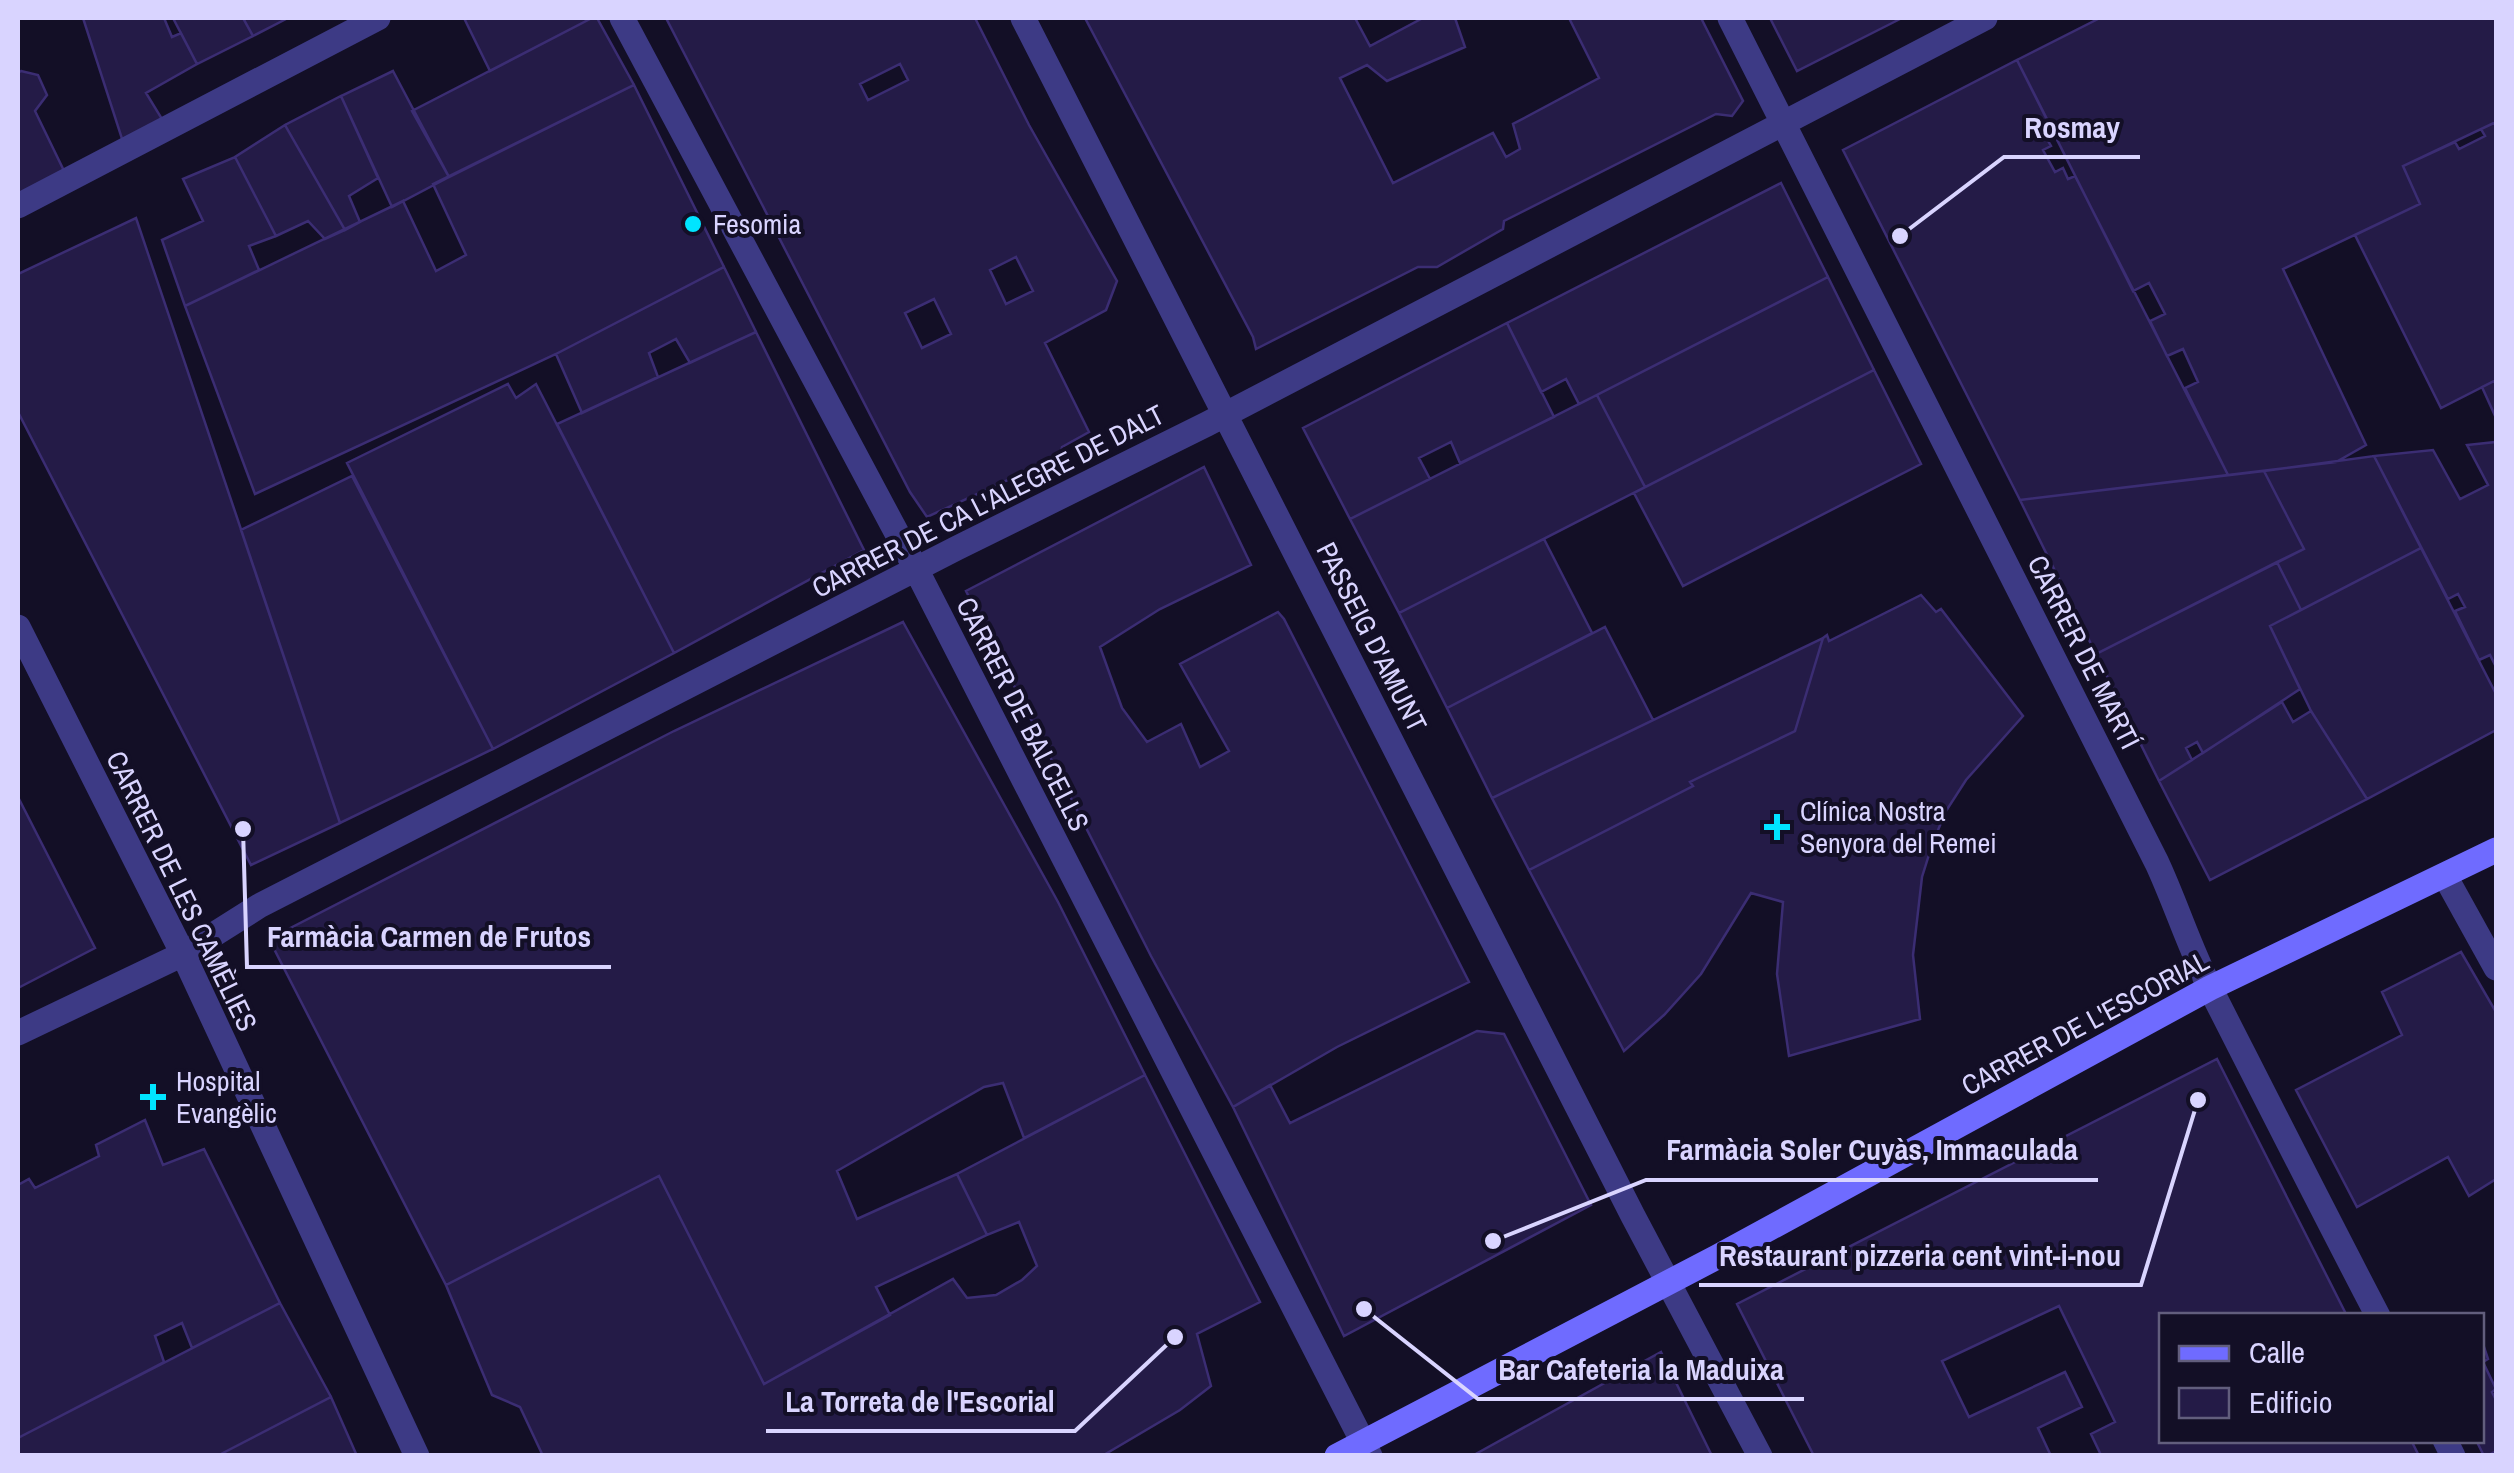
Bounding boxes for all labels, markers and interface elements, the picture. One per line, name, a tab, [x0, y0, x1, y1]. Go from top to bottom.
callout: Rosmay	[2004, 97, 2140, 157]
text: Rosmay	[2024, 107, 2120, 147]
place label: Fesomia	[713, 205, 801, 243]
marker: Fesomia	[682, 213, 704, 235]
street label: CARRER DE CA L'ALEGRE DE DALT	[805, 395, 1171, 607]
street label: PASSEIG D'AMUNT	[1308, 536, 1436, 738]
street label: CARRER DE MARTÍ	[2019, 549, 2149, 756]
street label: CARRER DE BALCELLS	[948, 591, 1098, 837]
street label: CARRER DE LES CAMÈLIES	[98, 744, 266, 1038]
place label: Clínica Nostra Senyora del Remei	[1800, 792, 1997, 862]
marker: Clínica Nostra Senyora del Remei	[1764, 814, 1790, 840]
callout: Farmàcia Carmen de Frutos	[247, 907, 611, 967]
text: Farmàcia Carmen de Frutos	[267, 916, 591, 956]
street label: CARRER DE L'ESCORIAL	[1955, 942, 2215, 1104]
place label: Hospital Evangèlic	[176, 1062, 277, 1132]
marker: Hospital Evangèlic	[140, 1084, 166, 1110]
callout: Farmàcia Soler Cuyàs, Immaculada	[1646, 1120, 2098, 1180]
text: Farmàcia Soler Cuyàs, Immaculada	[1666, 1129, 2078, 1169]
callout: Restaurant pizzeria cent vint-i-nou	[1699, 1225, 2141, 1285]
text: Restaurant pizzeria cent vint-i-nou	[1719, 1235, 2121, 1275]
legend	[2159, 1313, 2484, 1443]
text: Calle	[2249, 1332, 2305, 1372]
callout: Bar Cafeteria la Maduixa	[1478, 1339, 1804, 1399]
text: Bar Cafeteria la Maduixa	[1498, 1349, 1784, 1389]
callout: La Torreta de l'Escorial	[766, 1371, 1075, 1431]
text: La Torreta de l'Escorial	[785, 1381, 1055, 1421]
text: Edificio	[2249, 1382, 2332, 1422]

